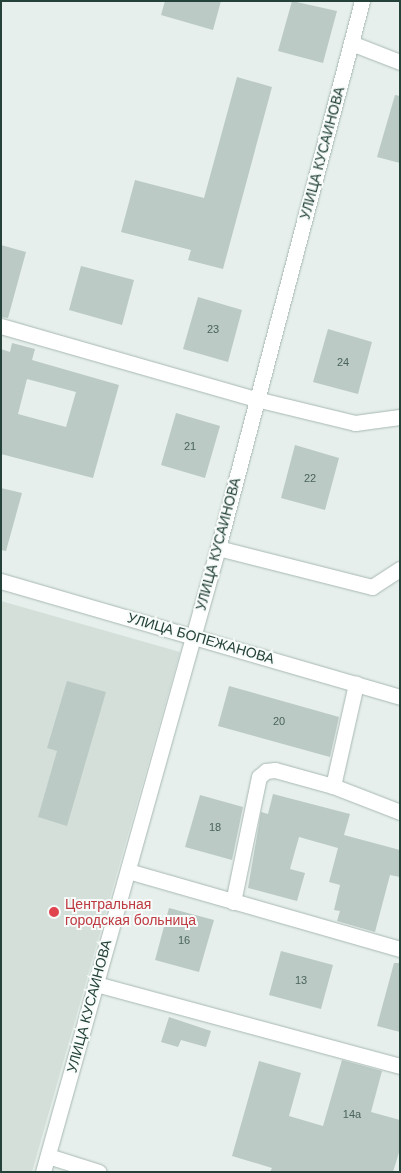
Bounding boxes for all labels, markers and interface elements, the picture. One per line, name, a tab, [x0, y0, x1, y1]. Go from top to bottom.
street label: УЛИЦА КУСАИНОВА	[296, 85, 348, 221]
house number: 23	[207, 322, 219, 336]
house number: 24	[337, 355, 349, 369]
house number: 21	[184, 439, 196, 453]
house number: 22	[304, 471, 316, 485]
street label: УЛИЦА КУСАИНОВА	[192, 476, 244, 612]
street label: УЛИЦА БОПЕЖАНОВА	[126, 609, 276, 667]
house number: 20	[273, 714, 285, 728]
house number: 18	[209, 820, 221, 834]
place label: Центральная городская больница	[65, 896, 196, 929]
marker: Центральная городская больница	[47, 905, 61, 919]
house number: 16	[178, 933, 190, 947]
street label: УЛИЦА КУСАИНОВА	[63, 938, 115, 1074]
house number: 13	[295, 973, 307, 987]
house number: 14а	[343, 1107, 361, 1121]

